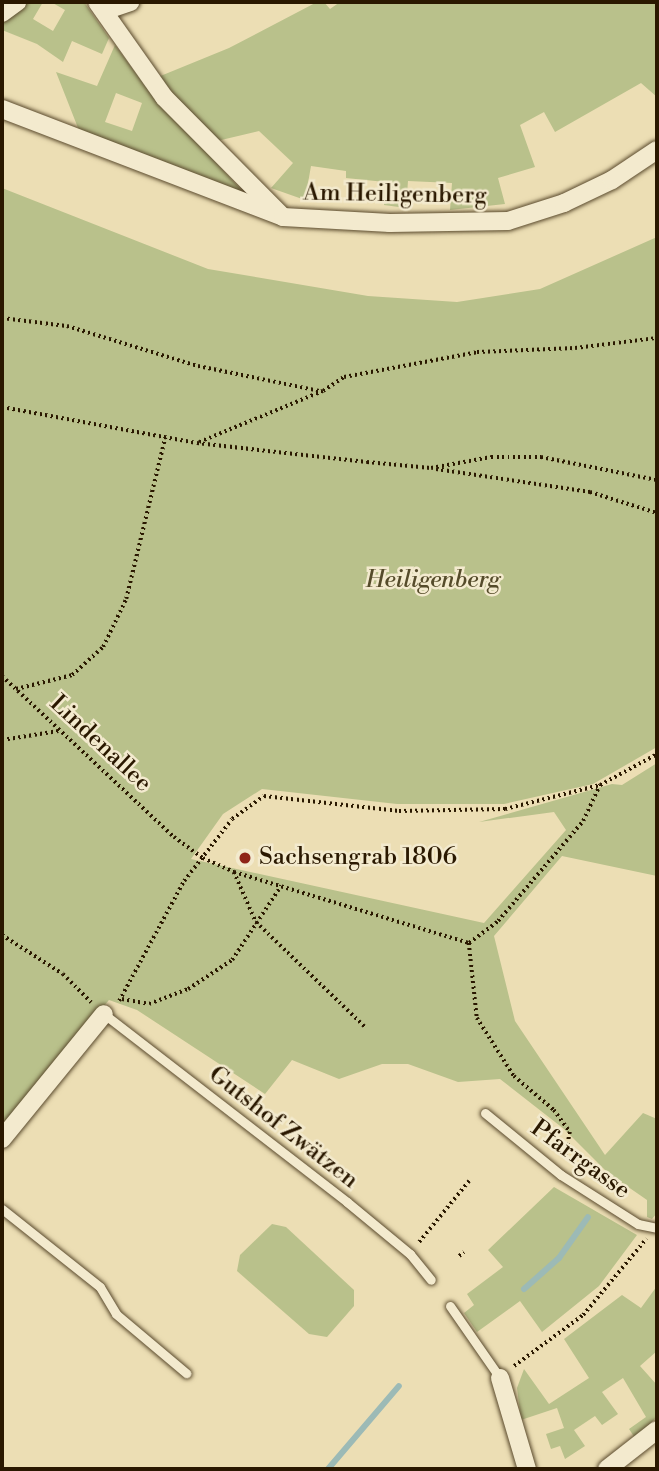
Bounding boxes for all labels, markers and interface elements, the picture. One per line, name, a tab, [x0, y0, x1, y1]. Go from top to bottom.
street label: Am Heiligenberg	[303, 179, 487, 211]
park label: Heiligenberg	[366, 567, 500, 595]
street label: Lindenallee	[43, 690, 157, 798]
place label: Sachsengrab 1806	[259, 844, 457, 872]
marker: Sachsengrab 1806	[237, 850, 253, 866]
street label: Gutshof Zwätzen	[202, 1061, 364, 1195]
street label: Pfarrgasse	[525, 1114, 635, 1206]

